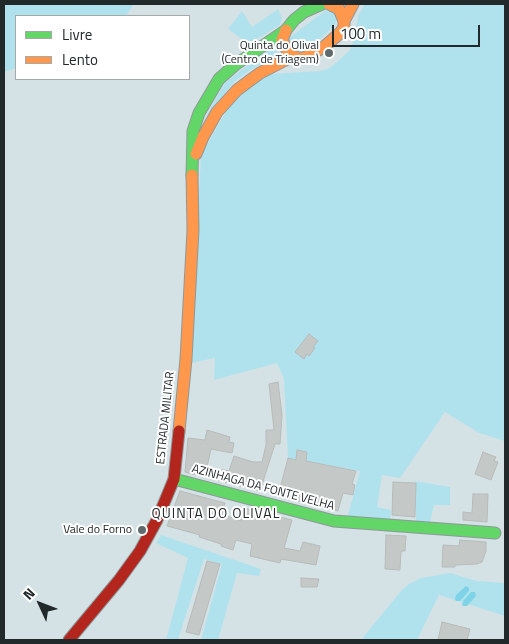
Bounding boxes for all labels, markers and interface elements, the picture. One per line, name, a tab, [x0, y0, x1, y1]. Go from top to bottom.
legend	[15, 15, 190, 80]
scale bar	[334, 15, 482, 47]
text: 100 m	[340, 22, 381, 45]
text: Livre	[62, 23, 92, 46]
place label: Quinta do Olival (Centro de Triagem)	[221, 39, 319, 67]
marker: Quinta do Olival (Centro de Triagem)	[323, 47, 335, 59]
text: Lento	[62, 48, 98, 71]
street label: ESTRADA MILITAR	[154, 371, 178, 465]
street label: AZINHAGA DA FONTE VELHA	[190, 462, 336, 514]
district label: QUINTA DO OLIVAL	[150, 507, 282, 523]
place label: Vale do Forno	[63, 523, 132, 537]
marker: Vale do Forno	[136, 524, 148, 536]
north arrow	[15, 579, 65, 629]
text: N	[18, 583, 40, 604]

